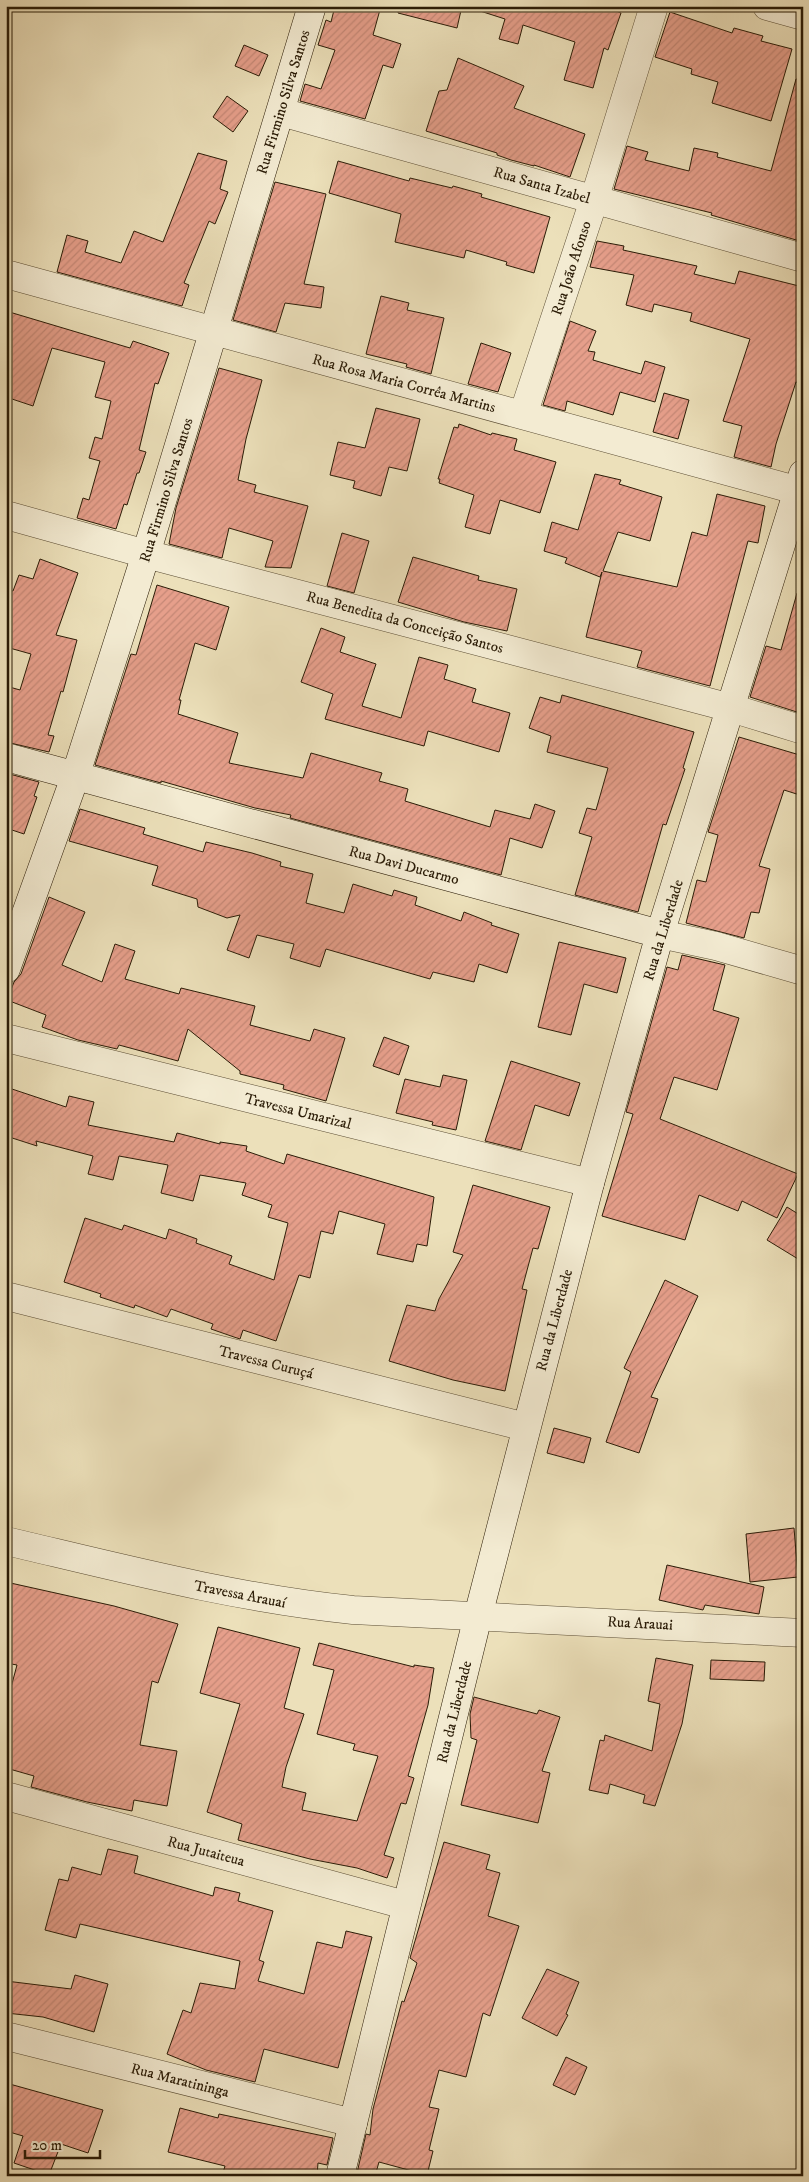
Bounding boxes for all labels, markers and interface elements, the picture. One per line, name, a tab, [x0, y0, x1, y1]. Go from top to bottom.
street label: Rua Firmino Silva Santos	[252, 27, 315, 177]
street label: Rua Santa Izabel	[491, 163, 593, 209]
street label: Rua João Afonso	[547, 218, 596, 318]
street label: Rua Rosa Maria Corrêa Martins	[310, 350, 498, 417]
street label: Rua Firmino Silva Santos	[135, 415, 198, 565]
street label: Rua Benedita da Conceição Santos	[304, 587, 506, 658]
street label: Rua Davi Ducarmo	[347, 842, 461, 889]
street label: Rua da Liberdade	[639, 877, 688, 983]
street label: Travessa Umarizal	[242, 1089, 354, 1134]
street label: Rua da Liberdade	[532, 1267, 577, 1373]
street label: Travessa Curuçá	[217, 1342, 316, 1384]
street label: Travessa Arauaí	[192, 1576, 289, 1613]
street label: Rua Arauai	[607, 1612, 673, 1635]
street label: Rua da Liberdade	[433, 1659, 476, 1765]
street label: Rua Jutaiteua	[165, 1832, 247, 1871]
street label: Rua Maratininga	[129, 2059, 232, 2102]
scale bar	[25, 2127, 100, 2159]
text: 20 m	[32, 2136, 62, 2155]

